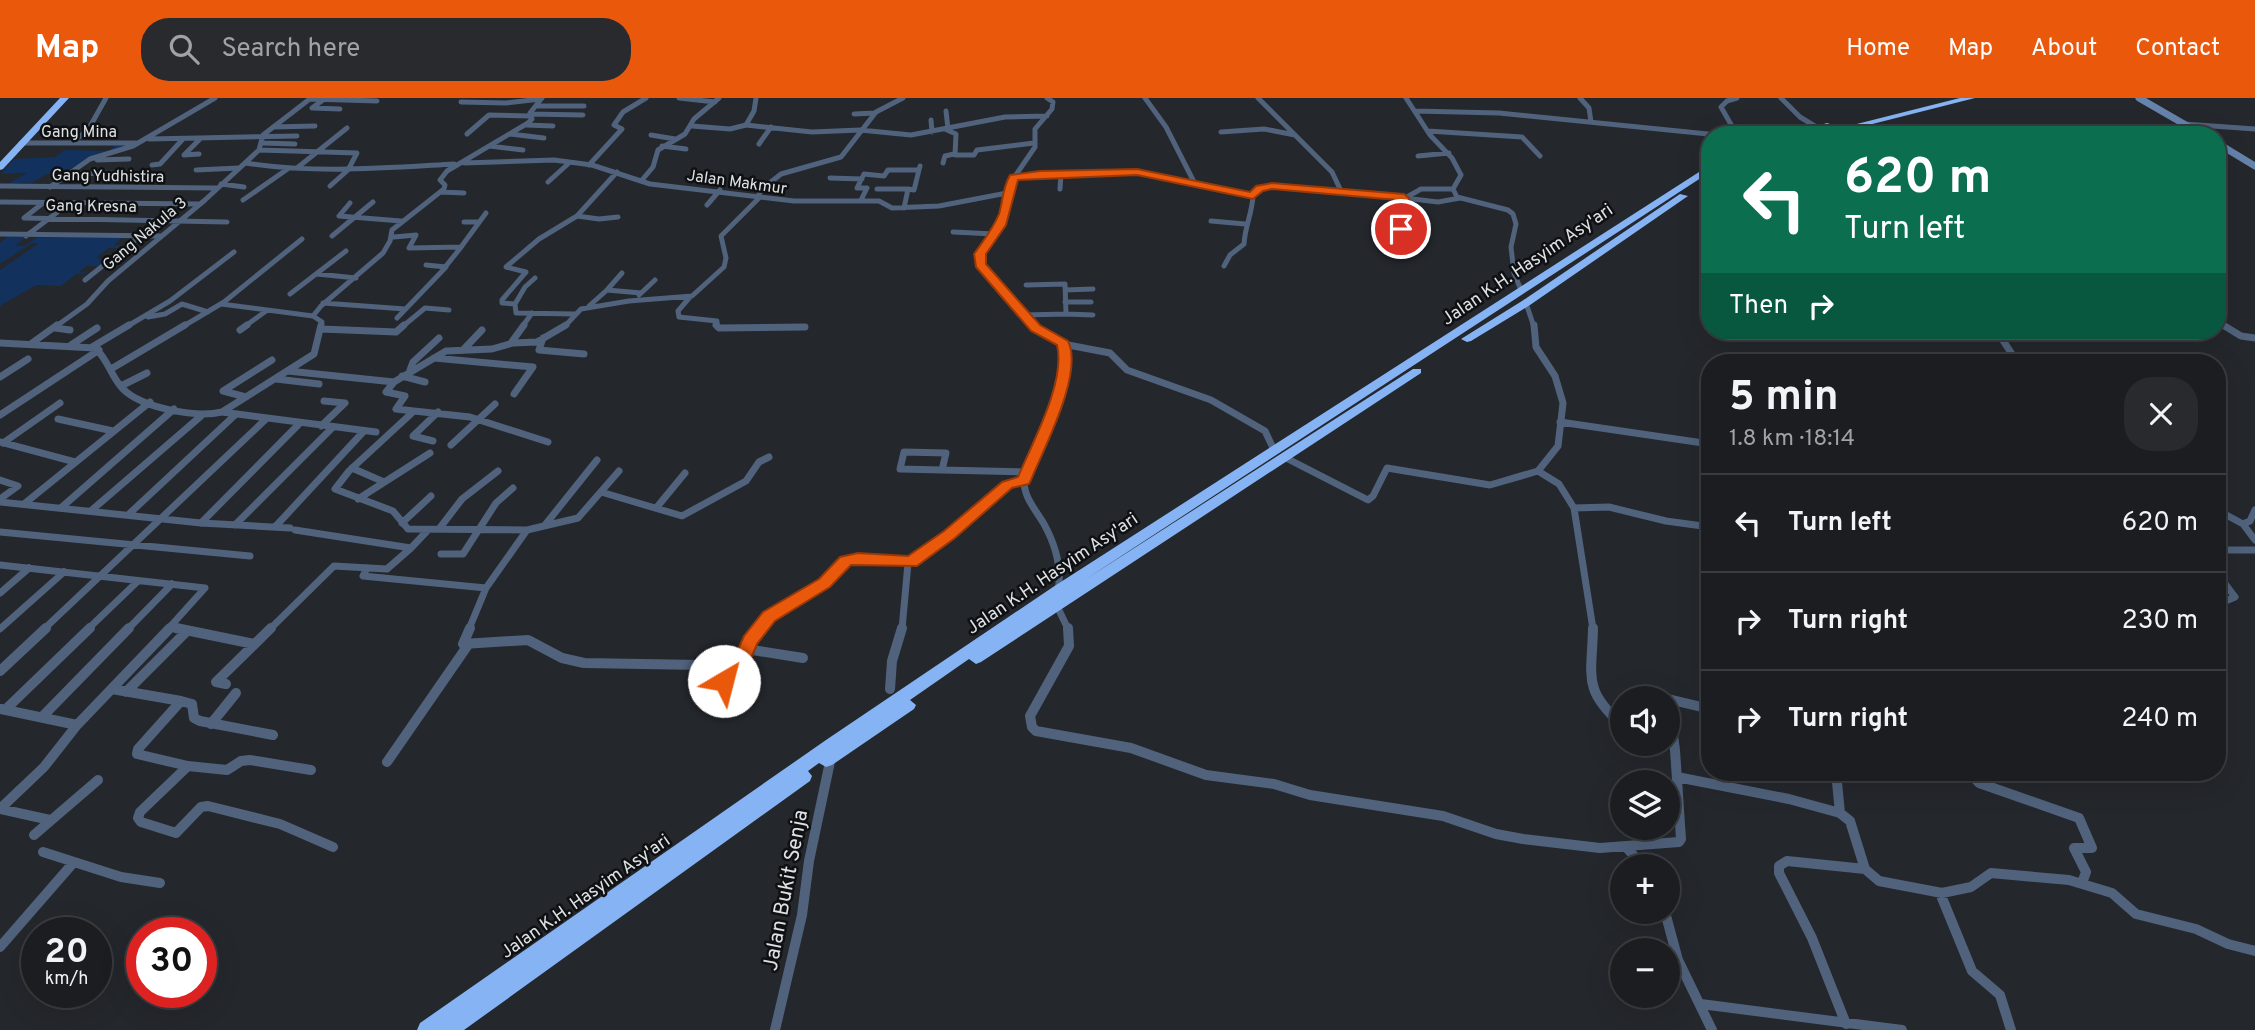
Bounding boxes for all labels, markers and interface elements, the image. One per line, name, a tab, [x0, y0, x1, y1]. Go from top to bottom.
search box	[141, 18, 631, 81]
text: Map	[35, 28, 99, 70]
icon: search	[165, 30, 203, 68]
text: Search here	[221, 33, 360, 66]
text: Home	[1846, 34, 1910, 64]
text: Map	[1948, 34, 1993, 64]
text: About	[2031, 34, 2097, 64]
text: Contact	[2135, 34, 2220, 64]
street label: Gang Mina	[41, 123, 117, 143]
text: 620 m	[1844, 149, 1991, 211]
icon: left	[1729, 154, 1820, 245]
street label: Gang Yudhistira	[51, 166, 164, 188]
street label: Jalan Makmur	[685, 166, 788, 200]
street label: Gang Nakula 3	[99, 193, 192, 276]
street label: Gang Kresna	[45, 196, 137, 218]
pin	[1371, 199, 1431, 259]
street label: Jalan K.H. Hasyim Asy'ari	[1438, 199, 1618, 331]
icon: arrive	[1382, 210, 1420, 248]
text: Turn left	[1844, 210, 1965, 250]
icon: right	[1802, 287, 1840, 325]
text: Then	[1729, 290, 1788, 323]
text: 5 min	[1729, 372, 1839, 425]
button: close	[2124, 377, 2198, 451]
text: 1.8 km · 18:14	[1729, 425, 1855, 454]
icon: left	[1729, 504, 1767, 542]
text: Turn left	[1788, 507, 1892, 540]
text: 620 m	[2122, 507, 2198, 540]
street label: Jalan K.H. Hasyim Asy'ari	[963, 508, 1143, 640]
icon: right	[1729, 602, 1767, 640]
text: Turn right	[1788, 605, 1908, 638]
text: 230 m	[2122, 605, 2198, 638]
position arrow	[687, 644, 761, 718]
map controls	[1610, 686, 1680, 1008]
button: sound	[1610, 686, 1680, 756]
icon: right	[1729, 700, 1767, 738]
text: Turn right	[1788, 703, 1908, 736]
text: 240 m	[2121, 703, 2198, 736]
button: layers	[1610, 770, 1680, 840]
street label: Jalan Bukit Senja	[758, 807, 815, 973]
street label: Jalan K.H. Hasyim Asy'ari	[496, 830, 675, 965]
button: +	[1610, 854, 1680, 924]
speed limit sign: 30	[126, 917, 217, 1008]
text: 20	[44, 931, 89, 975]
button: −	[1610, 938, 1680, 1008]
text: km/h	[45, 968, 88, 991]

